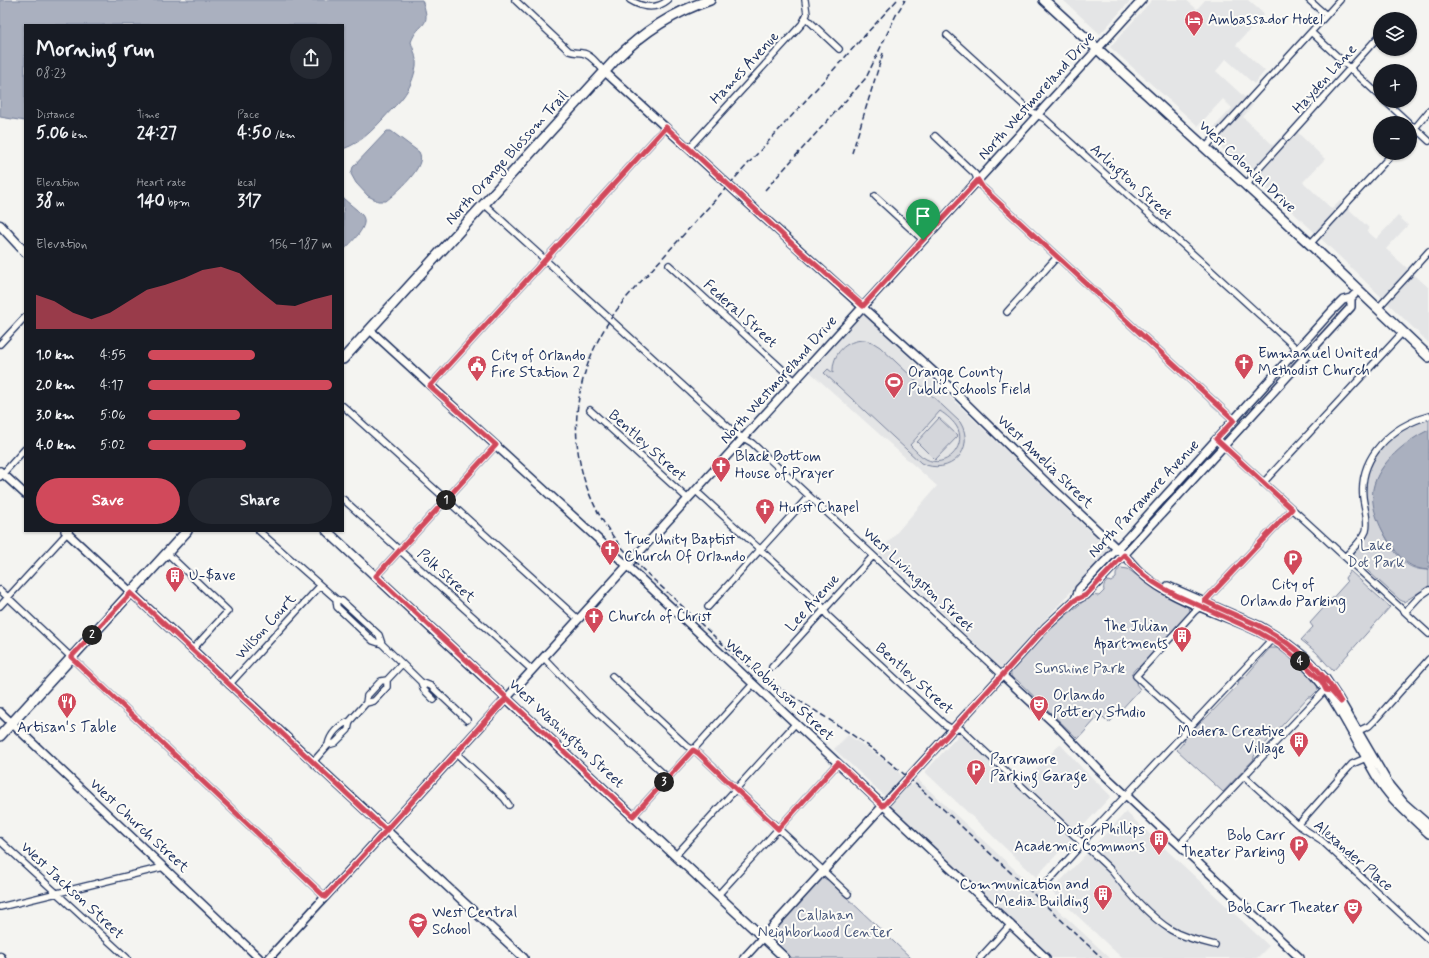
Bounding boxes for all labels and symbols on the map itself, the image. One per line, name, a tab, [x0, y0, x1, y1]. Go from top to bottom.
hotel icon: Ambassador Hotel	[1183, 9, 1205, 37]
place label: Ambassador Hotel	[1208, 10, 1323, 30]
street label: Hames Avenue	[706, 27, 784, 109]
street label: North Westmoreland Drive	[974, 27, 1100, 164]
street label: Hayden Lane	[1288, 40, 1362, 118]
street label: North Orange Blossom Trail	[441, 86, 574, 230]
street label: West Colonial Drive	[1194, 116, 1300, 218]
street label: Arlington Street	[1085, 140, 1177, 225]
pin	[906, 199, 940, 240]
street label: Federal Street	[699, 275, 782, 353]
street label: North Westmoreland Drive	[716, 311, 842, 448]
place label: Emmanuel United Methodist Church	[1258, 344, 1378, 381]
place label: City of Orlando Fire Station 2	[491, 346, 586, 383]
church icon: Emmanuel United Methodist Church	[1233, 352, 1255, 380]
public building icon: City of Orlando Fire Station 2	[466, 354, 488, 382]
place label: Orange County Public Schools Field	[908, 363, 1030, 400]
sports icon: Orange County Public Schools Field	[883, 371, 905, 399]
street label: Bentley Street	[604, 406, 690, 486]
street label: West Amelia Street	[992, 411, 1098, 513]
street label: North Parramore Avenue	[1084, 435, 1204, 562]
place label: Black Bottom House of Prayer	[735, 447, 835, 484]
church icon: Black Bottom House of Prayer	[710, 455, 732, 483]
pin: 1	[436, 490, 456, 510]
church icon: Hurst Chapel	[754, 497, 776, 525]
place label: Hurst Chapel	[779, 498, 859, 518]
street label: West Livingston Street	[858, 523, 978, 637]
place label: True Unity Baptist Church Of Orlando	[624, 530, 746, 567]
park label: Lake Dot Park	[1347, 536, 1405, 573]
church icon: True Unity Baptist Church Of Orlando	[599, 538, 621, 566]
street label: Polk Street	[413, 545, 479, 608]
parking icon: City of Orlando Parking	[1282, 548, 1304, 576]
building icon: U-$ave	[164, 565, 186, 593]
place label: U-$ave	[189, 566, 236, 586]
street label: Lee Avenue	[781, 570, 845, 636]
place label: City of Orlando Parking	[1240, 575, 1346, 613]
street label: Wilson Court	[231, 590, 301, 664]
church icon: Church of Christ	[583, 606, 605, 634]
place label: Church of Christ	[608, 607, 712, 627]
place label: The Julian Apartments	[1094, 617, 1168, 655]
pin: 2	[82, 625, 102, 645]
building icon: The Julian Apartments	[1171, 625, 1193, 653]
street label: West Robinson Street	[720, 634, 838, 746]
street label: Bentley Street	[871, 639, 957, 719]
pin: 4	[1290, 651, 1310, 671]
park label: Sunshine Park	[1035, 659, 1126, 679]
street label: West Washington Street	[503, 675, 628, 794]
place label: Orlando Pottery Studio	[1053, 686, 1146, 723]
restaurant icon: Artisan's Table	[56, 691, 78, 719]
theatre icon: Orlando Pottery Studio	[1028, 694, 1050, 722]
place label: Artisan's Table	[17, 718, 117, 738]
place label: Modera Creative Village	[1178, 722, 1285, 759]
building icon: Modera Creative Village	[1288, 730, 1310, 758]
place label: Parramore Parking Garage	[990, 750, 1087, 788]
parking icon: Parramore Parking Garage	[965, 758, 987, 786]
pin: 3	[654, 772, 674, 792]
street label: West Church Street	[85, 775, 193, 877]
street label: Alexander Place	[1309, 816, 1397, 896]
place label: Doctor Phillips Academic Commons	[1014, 820, 1145, 857]
place label: Bob Carr Theater Parking	[1181, 826, 1286, 864]
building icon: Doctor Phillips Academic Commons	[1148, 828, 1170, 856]
parking icon: Bob Carr Theater Parking	[1288, 834, 1310, 862]
street label: West Jackson Street	[16, 838, 128, 944]
place label: Communication and Media Building	[960, 875, 1089, 913]
building icon: Communication and Media Building	[1092, 883, 1114, 911]
theatre icon: Bob Carr Theater	[1342, 897, 1364, 925]
place label: Bob Carr Theater	[1228, 898, 1339, 918]
place label: West Central School	[432, 903, 517, 940]
park label: Callahan Neighborhood Center	[758, 906, 893, 943]
school or university icon: West Central School	[407, 911, 429, 939]

